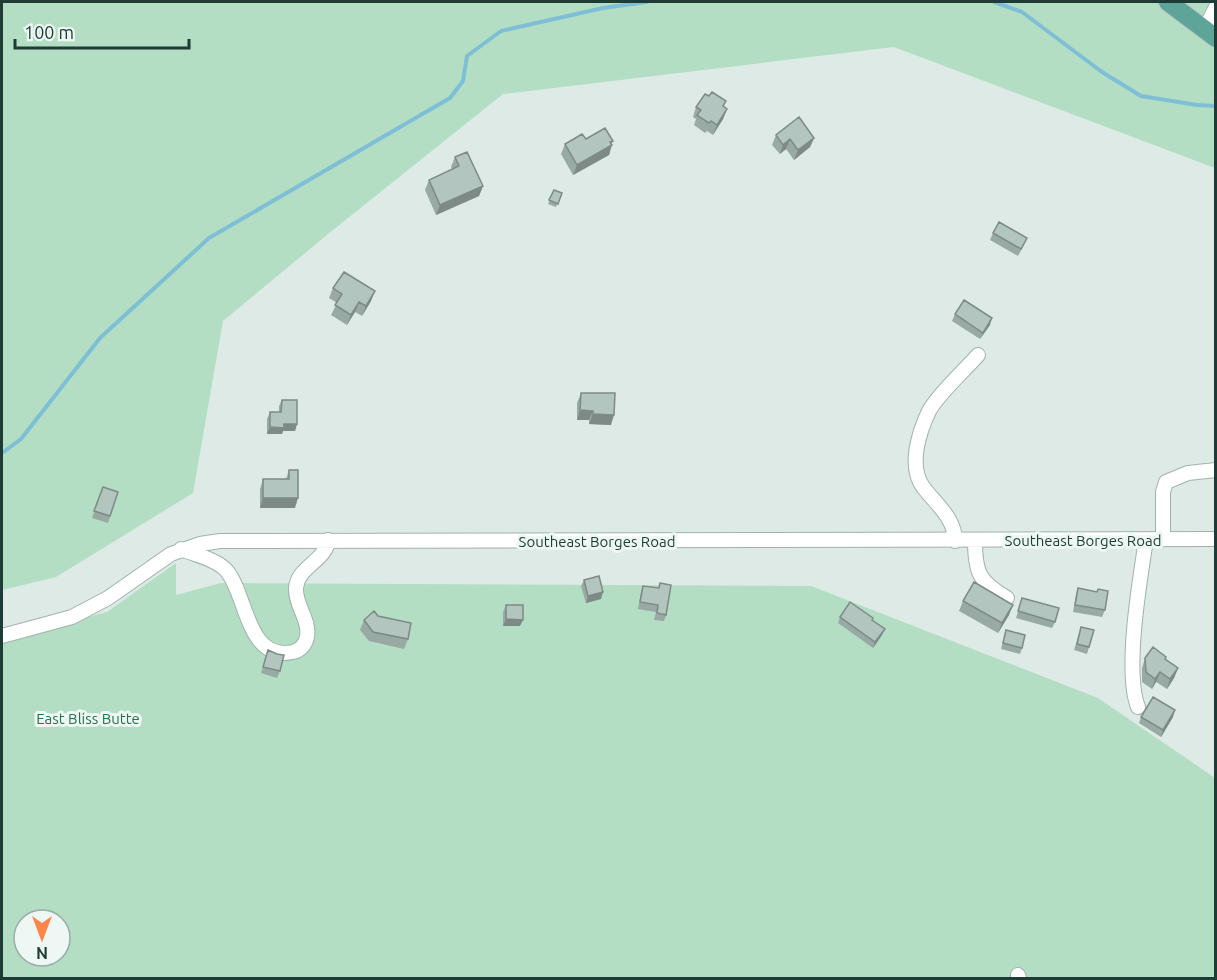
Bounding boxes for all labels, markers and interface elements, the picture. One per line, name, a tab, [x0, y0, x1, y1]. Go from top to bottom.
scale bar	[15, 12, 189, 50]
text: 100 m	[24, 22, 74, 42]
street label: Southeast Borges Road	[1005, 532, 1161, 549]
street label: Southeast Borges Road	[519, 533, 675, 550]
park label: East Bliss Butte	[36, 710, 140, 727]
north arrow	[12, 908, 72, 968]
text: N	[36, 944, 48, 962]

